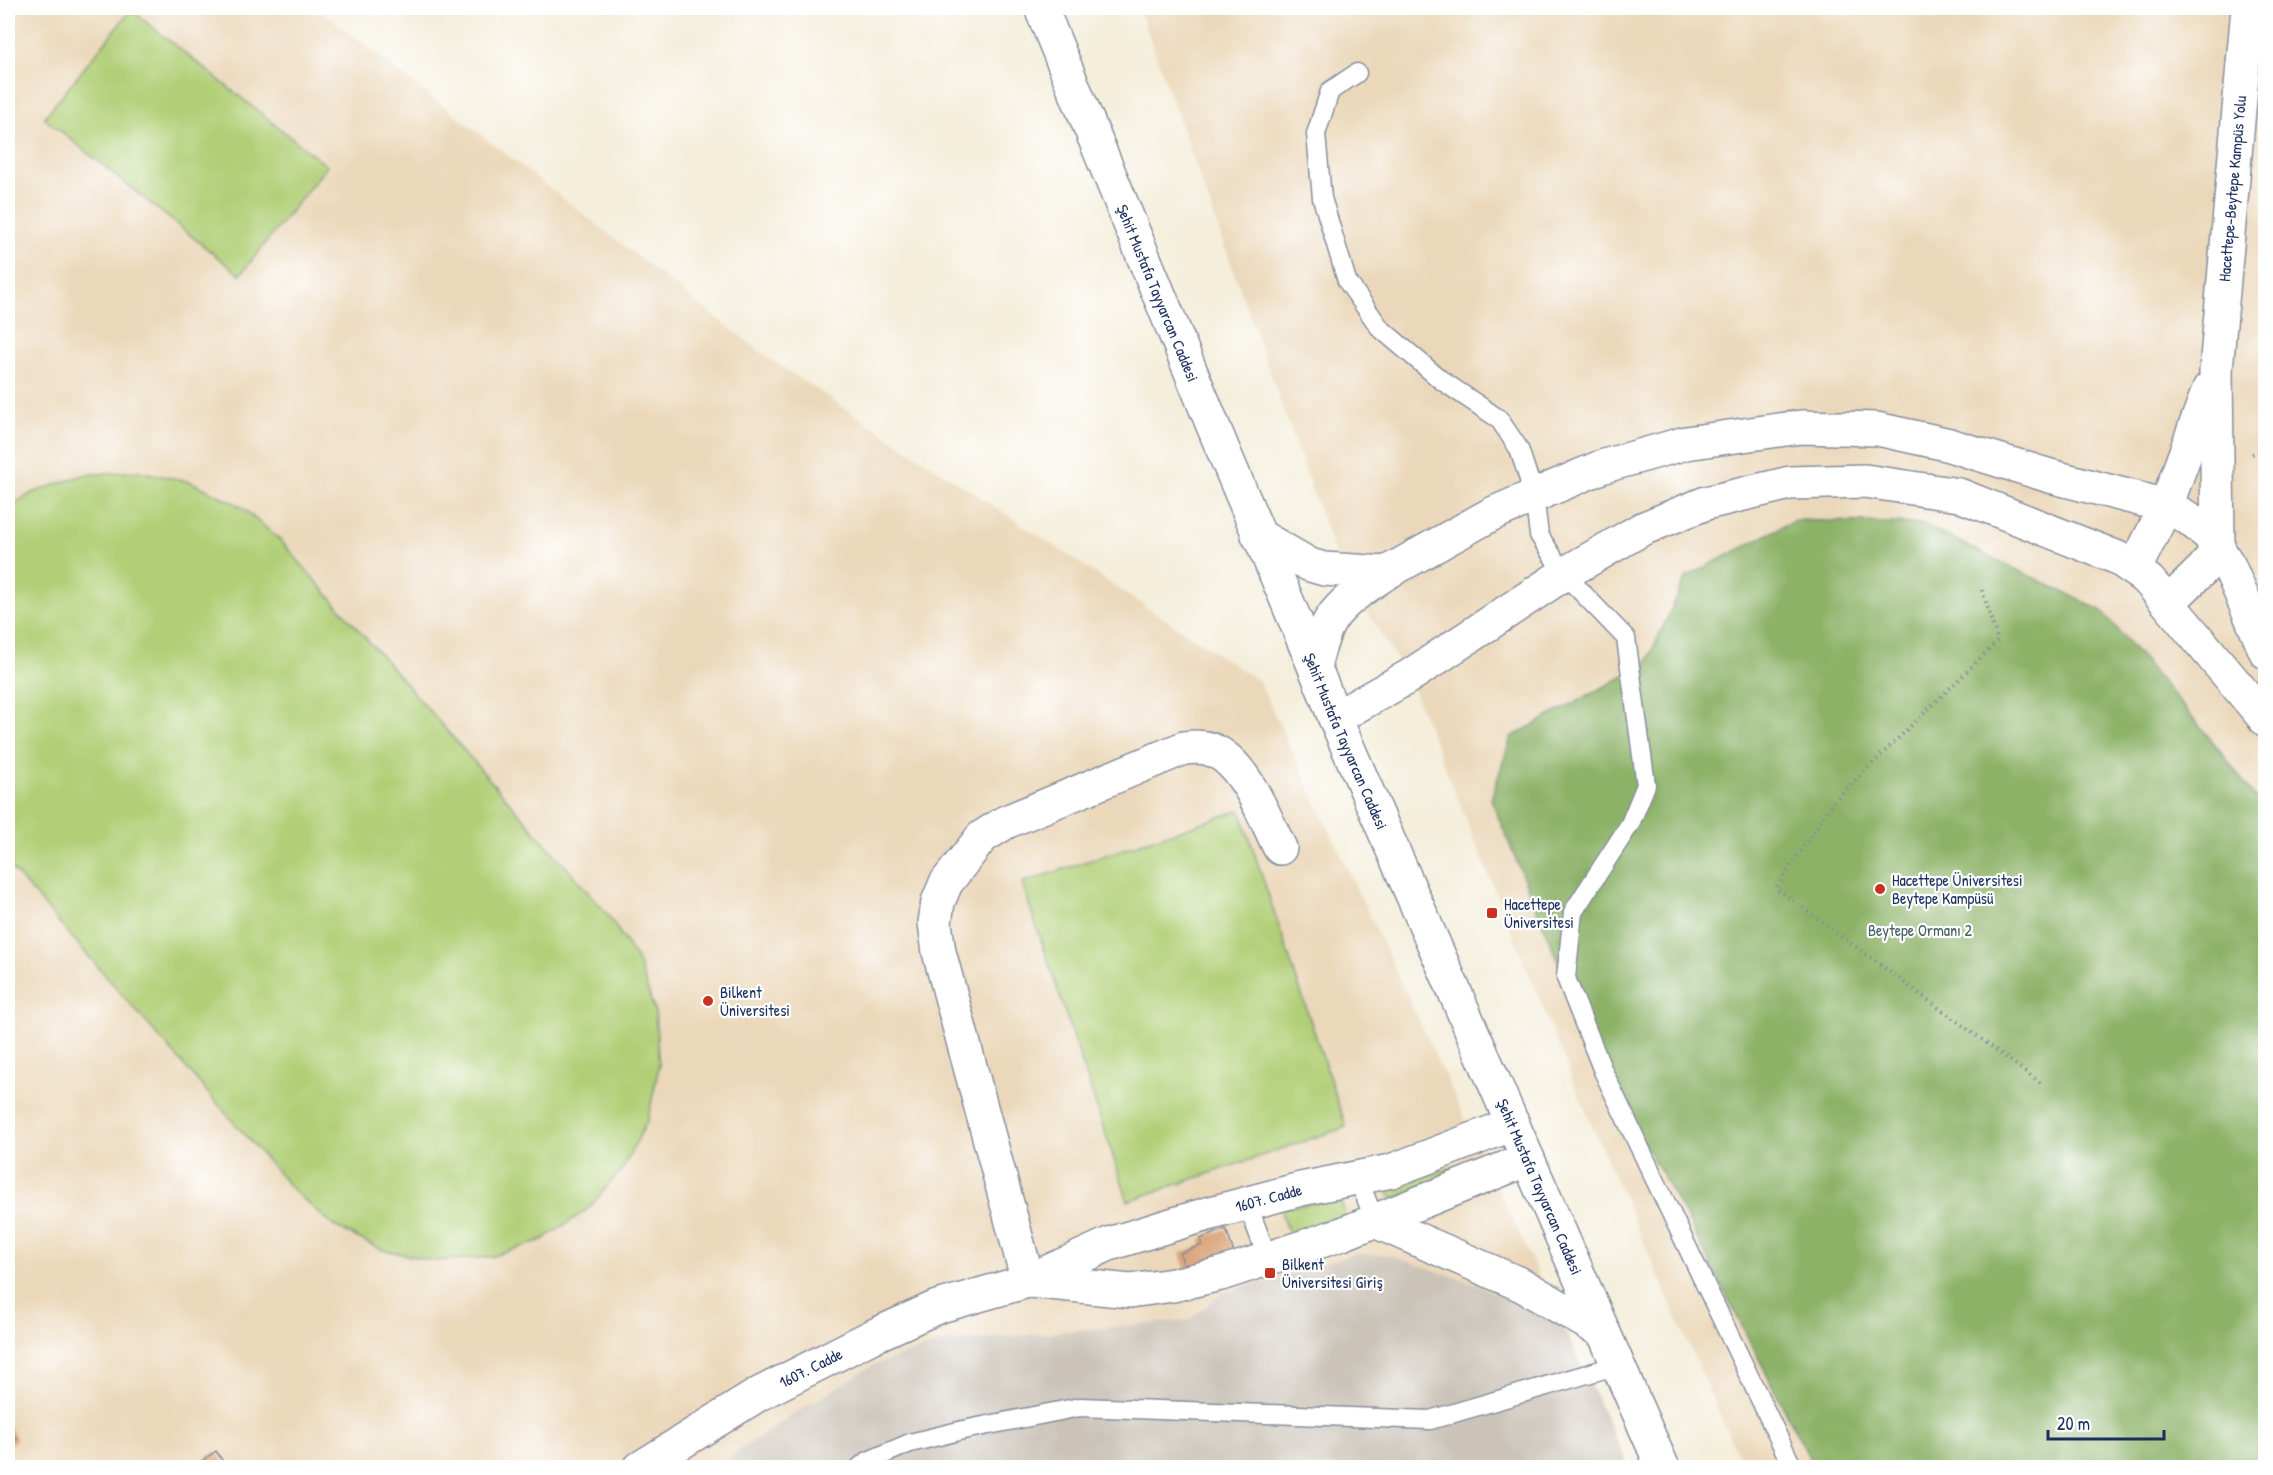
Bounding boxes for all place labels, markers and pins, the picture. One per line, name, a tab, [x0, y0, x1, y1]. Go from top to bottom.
place label: Hacettepe Üniversitesi Beytepe Kampüsü	[1892, 869, 2023, 909]
marker: Hacettepe Üniversitesi Beytepe Kampüsü	[1873, 882, 1887, 896]
place label: Hacettepe Üniversitesi	[1504, 893, 1574, 933]
marker: Hacettepe Üniversitesi	[1485, 906, 1499, 920]
place label: Bilkent Üniversitesi	[720, 981, 790, 1021]
marker: Bilkent Üniversitesi	[701, 994, 715, 1008]
place label: Bilkent Üniversitesi Giriş	[1282, 1253, 1383, 1293]
marker: Bilkent Üniversitesi Giriş	[1263, 1266, 1277, 1280]

